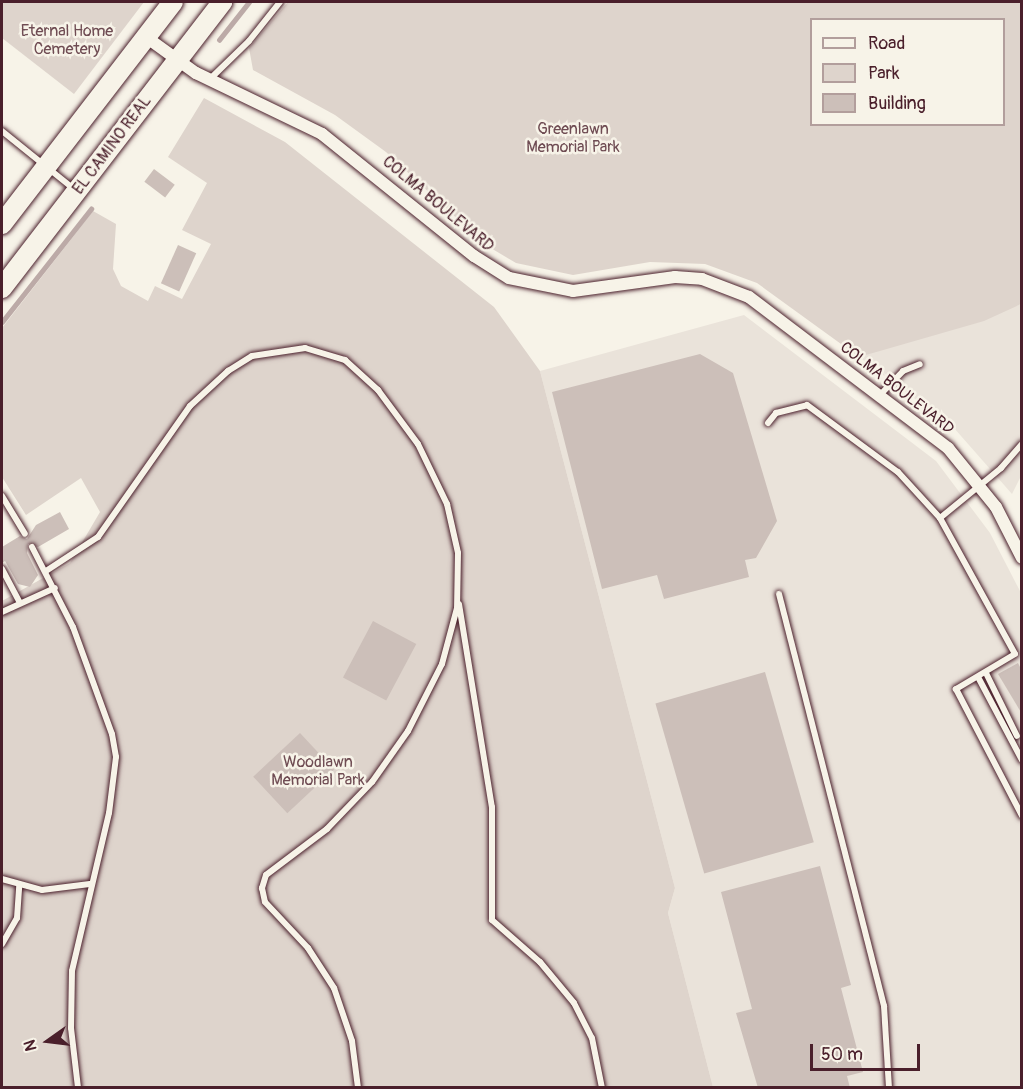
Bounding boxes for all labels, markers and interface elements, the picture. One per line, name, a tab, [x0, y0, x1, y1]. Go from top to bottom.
legend	[810, 18, 1005, 126]
park label: Eternal Home Cemetery	[21, 21, 113, 59]
text: Road	[868, 32, 905, 55]
text: Park	[868, 62, 900, 85]
street label: EL CAMINO REAL	[69, 92, 155, 198]
text: Building	[868, 92, 926, 115]
park label: Greenlawn Memorial Park	[526, 119, 620, 157]
street label: COLMA BOULEVARD	[379, 152, 497, 256]
street label: COLMA BOULEVARD	[836, 338, 958, 438]
park label: Woodlawn Memorial Park	[271, 752, 365, 790]
north arrow	[18, 1011, 78, 1071]
scale bar	[813, 1032, 922, 1070]
text: N	[20, 1038, 42, 1053]
text: 50 m	[821, 1043, 863, 1066]

